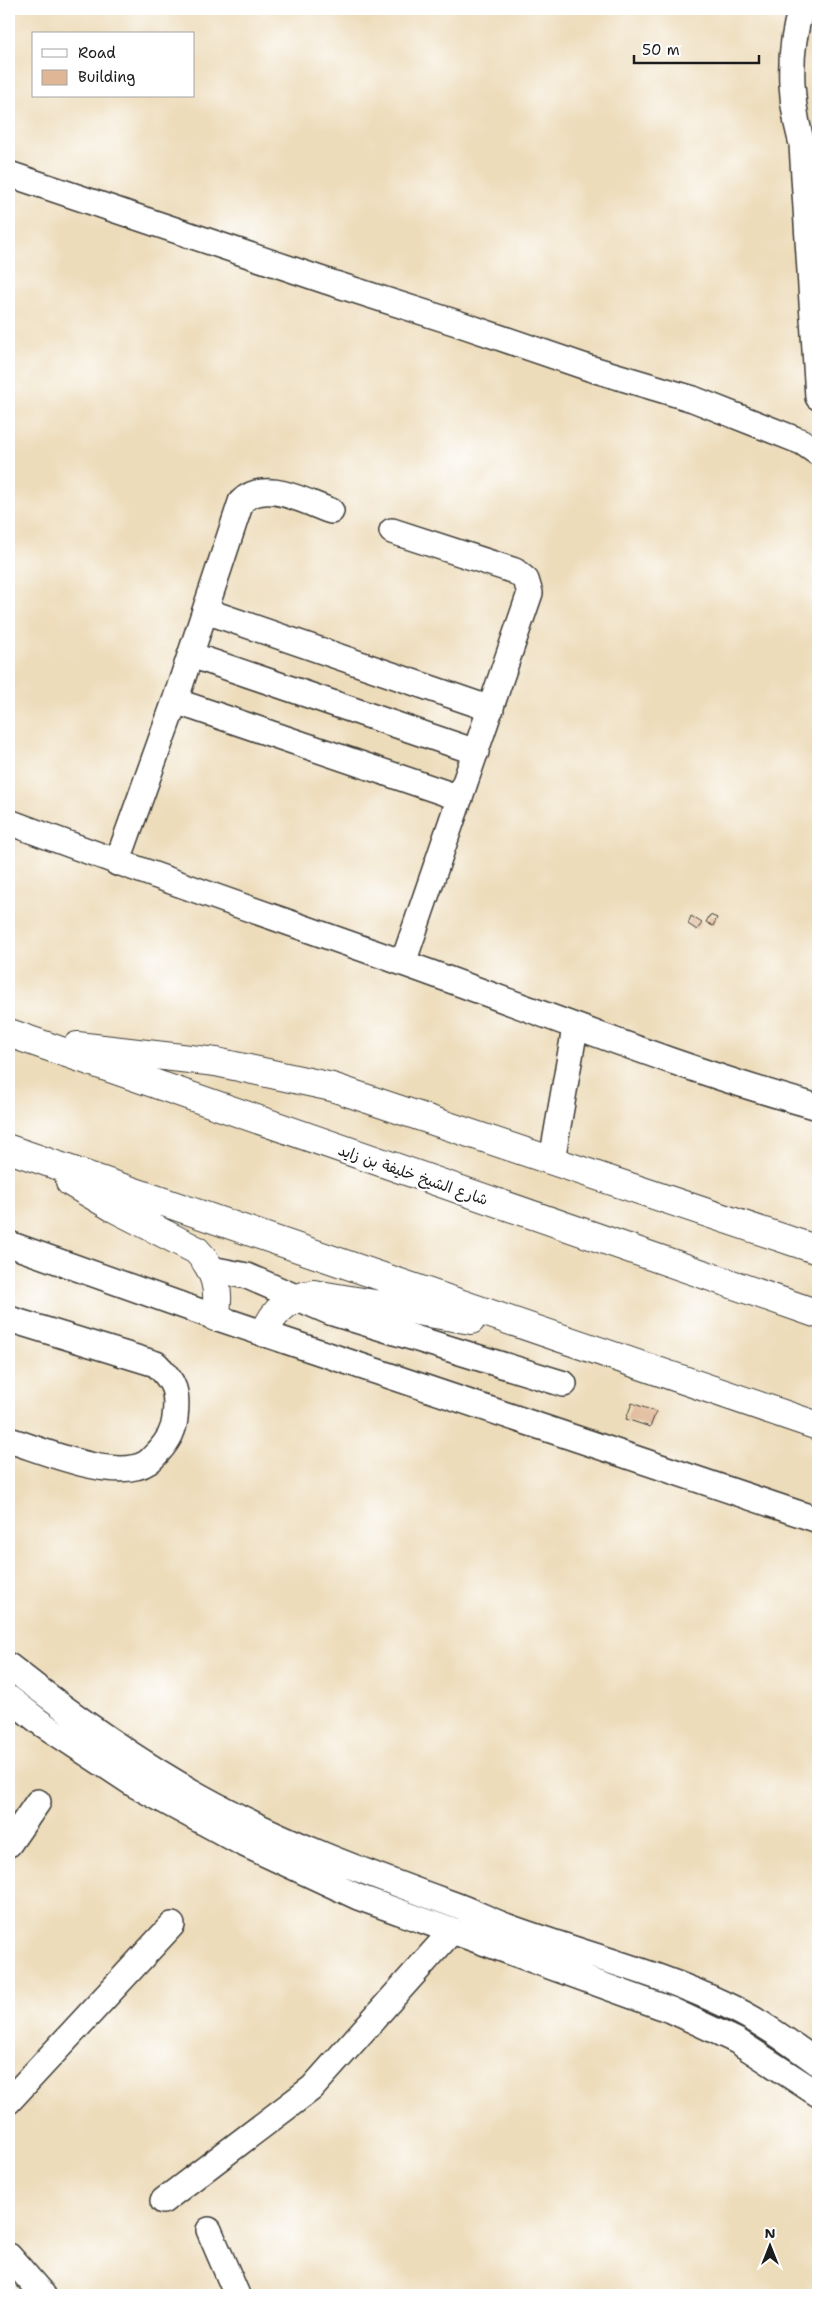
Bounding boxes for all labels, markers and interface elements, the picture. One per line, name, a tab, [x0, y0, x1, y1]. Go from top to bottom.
legend	[32, 32, 195, 98]
scale bar	[634, 32, 760, 64]
text: 50 m	[642, 40, 680, 60]
text: Road	[78, 43, 116, 63]
text: Building	[78, 67, 135, 87]
street label: شارع الشيخ خليفة بن زايد	[335, 1140, 491, 1210]
north arrow	[744, 2222, 794, 2272]
text: N	[764, 2224, 776, 2242]

